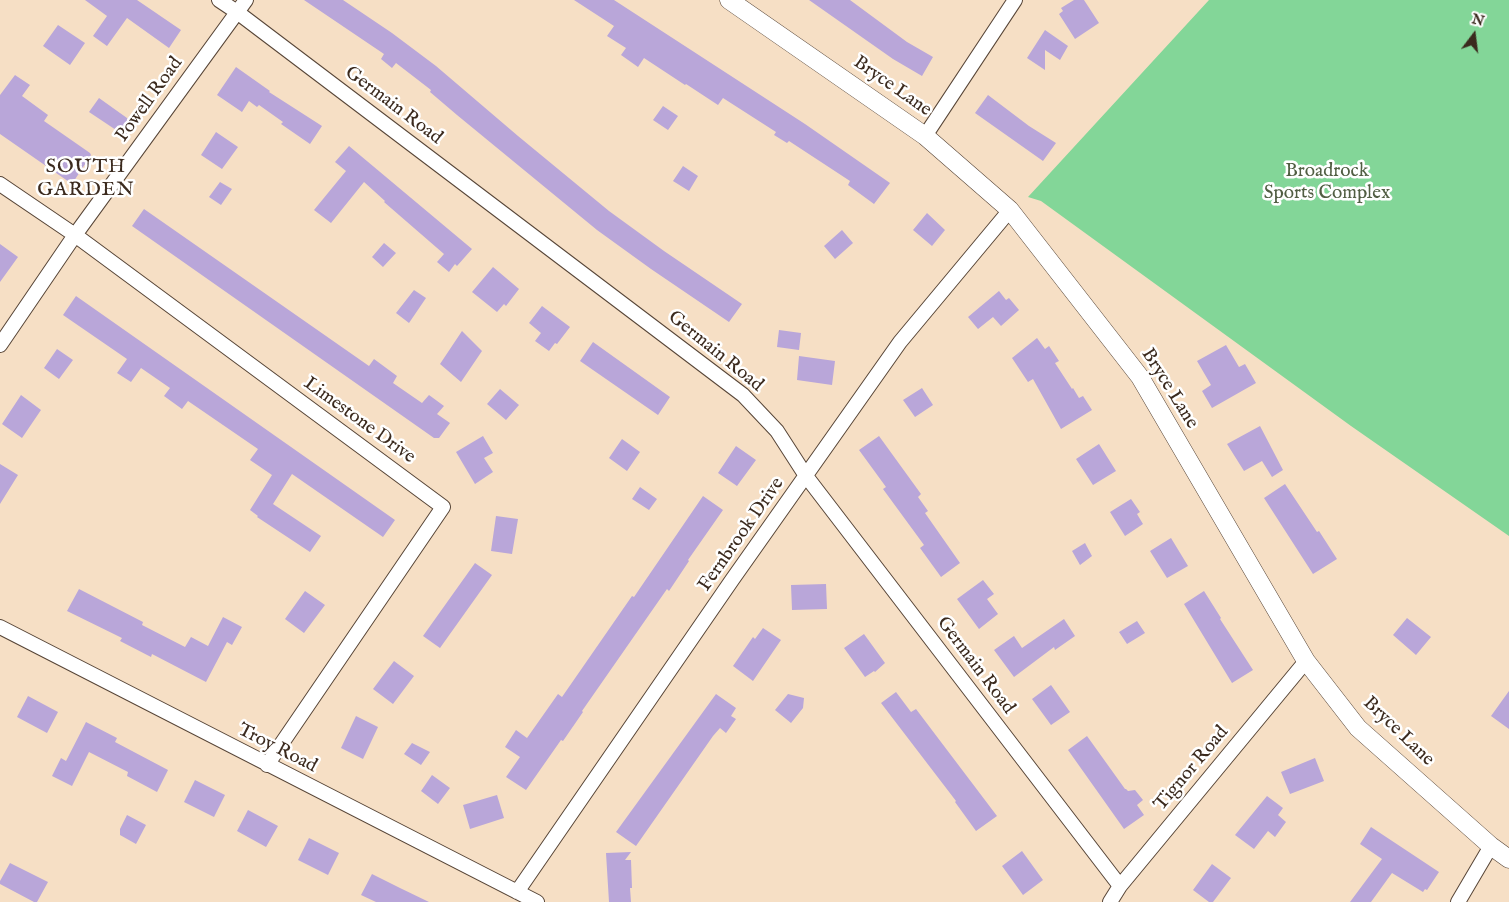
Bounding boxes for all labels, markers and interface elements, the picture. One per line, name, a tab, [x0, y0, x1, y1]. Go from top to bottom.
north arrow	[1449, 10, 1499, 60]
text: N	[1470, 10, 1486, 31]
street label: Bryce Lane	[849, 52, 935, 122]
street label: Powell Road	[112, 53, 188, 147]
street label: Germain Road	[340, 62, 446, 150]
district label: SOUTH GARDEN	[37, 156, 135, 203]
park label: Broadrock Sports Complex	[1264, 161, 1390, 205]
street label: Germain Road	[663, 307, 767, 397]
street label: Bryce Lane	[1135, 345, 1203, 433]
street label: Limestone Drive	[299, 373, 419, 469]
street label: Fernbrook Drive	[694, 474, 790, 596]
street label: Germain Road	[931, 613, 1019, 719]
street label: Bryce Lane	[1358, 692, 1438, 772]
street label: Troy Road	[234, 719, 320, 779]
street label: Tignor Road	[1150, 722, 1234, 816]

